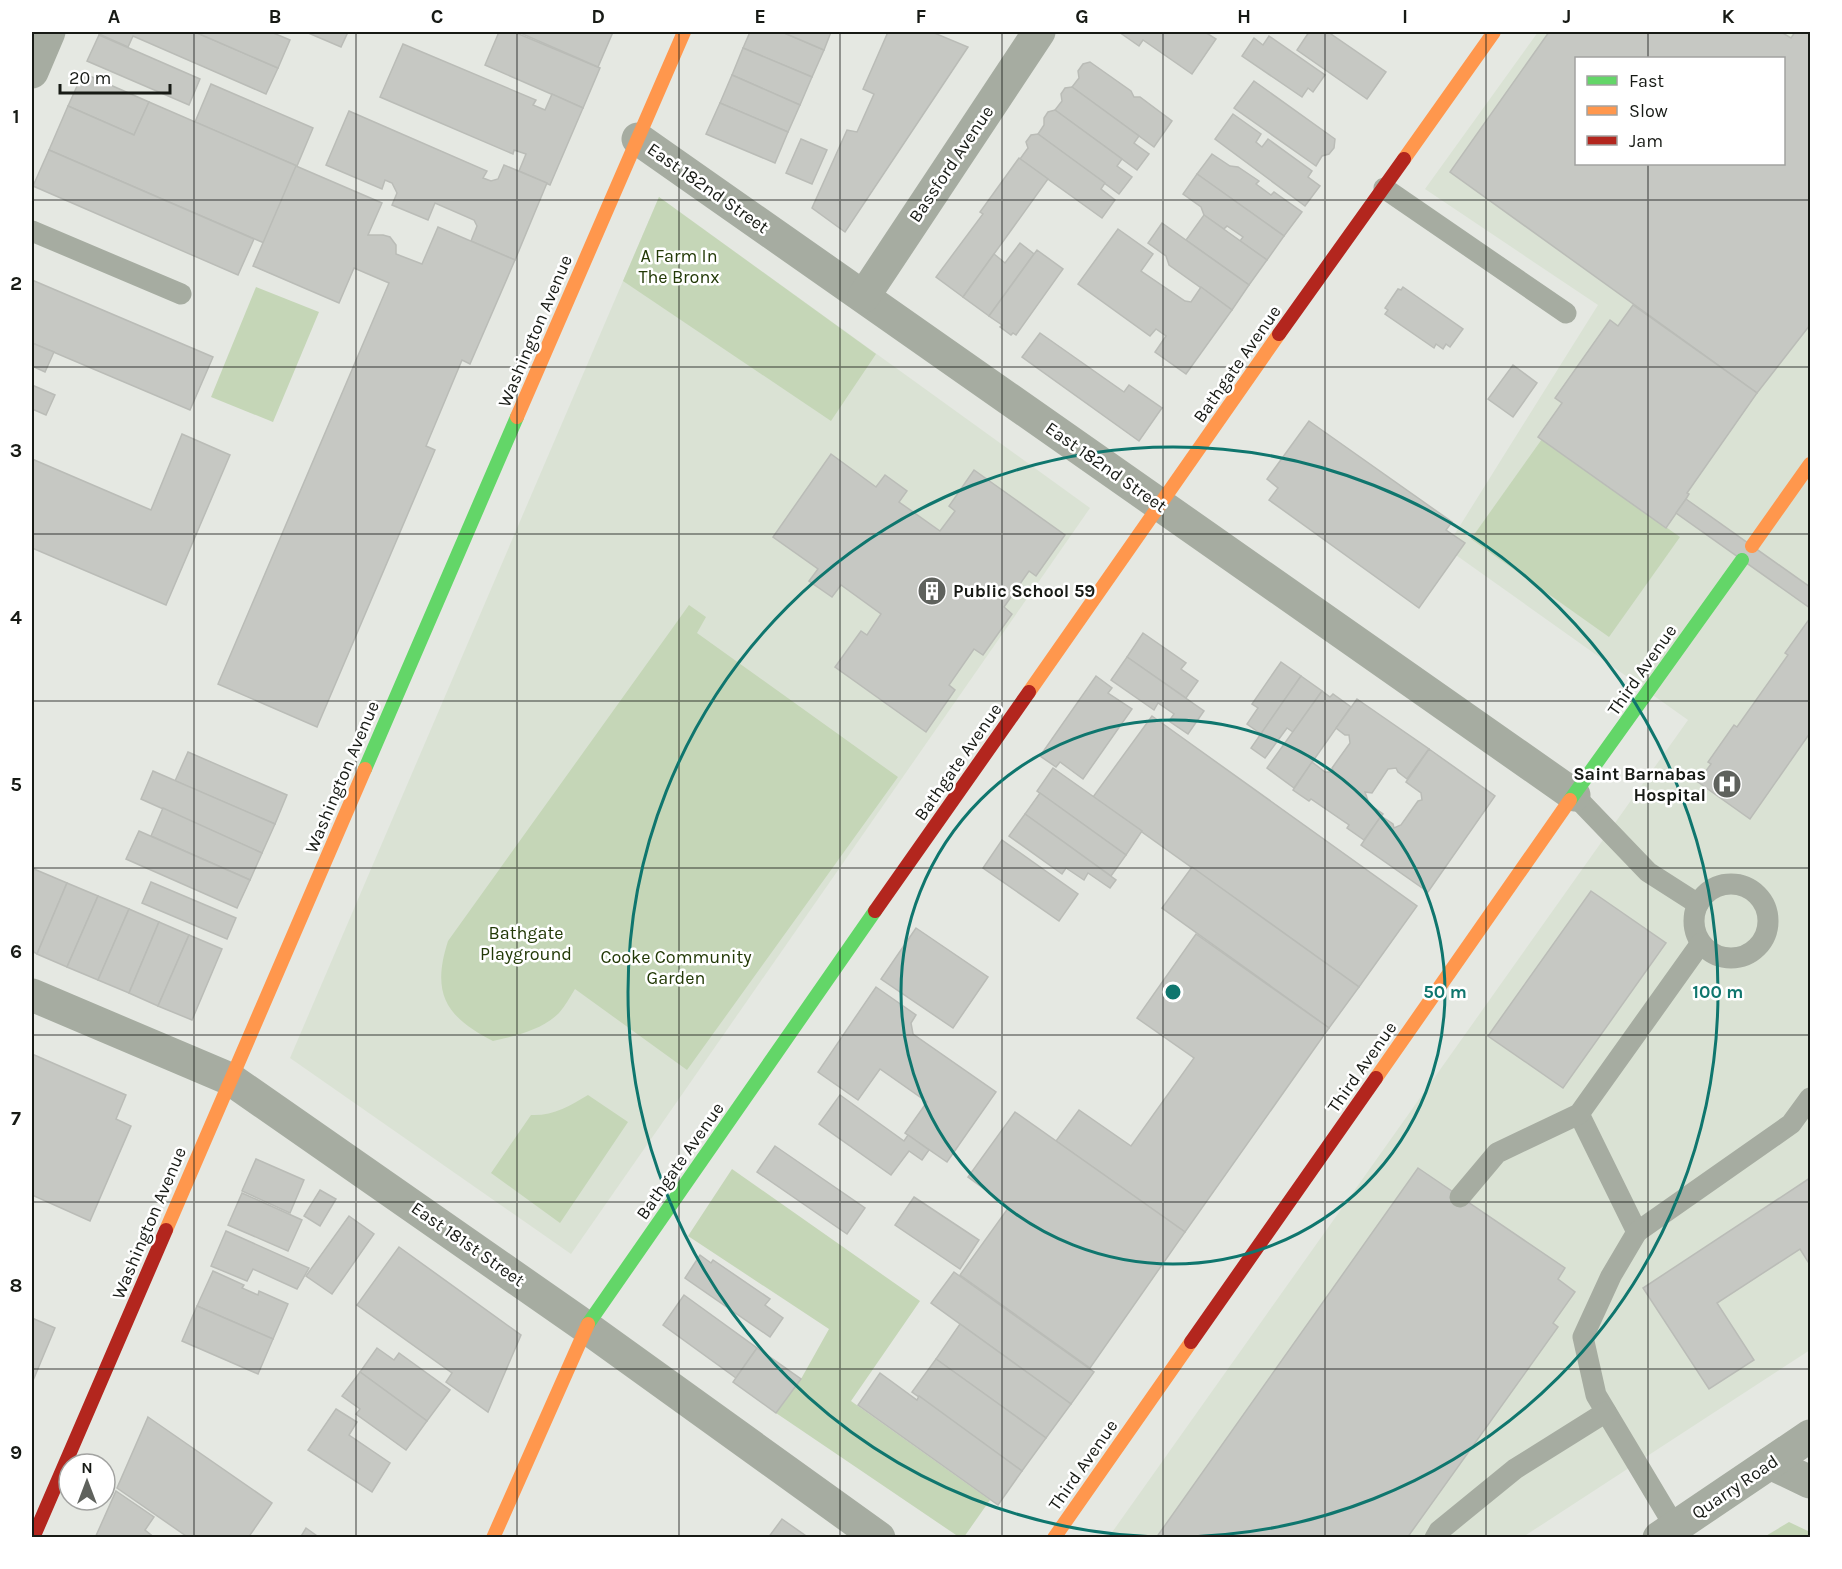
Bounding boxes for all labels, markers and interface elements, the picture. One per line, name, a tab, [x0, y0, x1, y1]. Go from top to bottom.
text: A	[108, 5, 121, 28]
text: B	[269, 5, 281, 28]
text: C	[431, 5, 443, 28]
text: D	[591, 5, 605, 28]
text: E	[754, 5, 766, 28]
text: F	[916, 5, 927, 28]
text: G	[1075, 5, 1089, 28]
text: H	[1237, 5, 1251, 28]
text: I	[1402, 5, 1408, 28]
text: J	[1563, 5, 1571, 28]
text: K	[1721, 5, 1735, 28]
scale bar	[60, 57, 170, 95]
legend	[1575, 57, 1785, 165]
text: 20 m	[69, 67, 111, 89]
text: Fast	[1629, 70, 1664, 92]
text: Slow	[1629, 100, 1668, 122]
street label: Bassford Avenue	[904, 101, 998, 227]
text: 1	[12, 105, 20, 128]
text: Jam	[1629, 130, 1663, 152]
street label: East 182nd Street	[643, 138, 773, 238]
park label: A Farm In The Bronx	[639, 245, 720, 288]
street label: Washington Avenue	[493, 252, 577, 410]
text: 2	[10, 272, 22, 295]
street label: Bathgate Avenue	[1188, 301, 1286, 427]
street label: East 182nd Street	[1041, 417, 1171, 517]
text: 3	[10, 439, 22, 462]
building icon: Public School 59	[916, 575, 948, 607]
place label: Public School 59	[953, 580, 1095, 602]
text: 4	[10, 606, 22, 629]
street label: Third Avenue	[1603, 620, 1681, 720]
street label: Washington Avenue	[300, 698, 384, 856]
street label: Bathgate Avenue	[909, 699, 1007, 825]
place label: Saint Barnabas Hospital	[1573, 763, 1706, 806]
hospital icon: Saint Barnabas Hospital	[1711, 768, 1743, 800]
text: 5	[10, 773, 22, 796]
park label: Bathgate Playground	[480, 922, 572, 965]
text: 6	[10, 940, 22, 963]
park label: Cooke Community Garden	[600, 946, 752, 989]
text: 50 m	[1423, 981, 1467, 1003]
text: 100 m	[1693, 981, 1743, 1003]
centre of rings	[1163, 982, 1183, 1002]
street label: Third Avenue	[1323, 1017, 1401, 1117]
street label: Bathgate Avenue	[631, 1098, 729, 1224]
text: 7	[11, 1107, 21, 1130]
street label: Washington Avenue	[107, 1144, 191, 1302]
street label: East 181st Street	[407, 1197, 529, 1291]
text: 8	[10, 1274, 22, 1297]
street label: Third Avenue	[1044, 1415, 1122, 1515]
text: 9	[10, 1441, 22, 1464]
street label: Quarry Road	[1688, 1450, 1782, 1524]
north arrow	[57, 1452, 117, 1512]
text: N	[81, 1458, 93, 1477]

